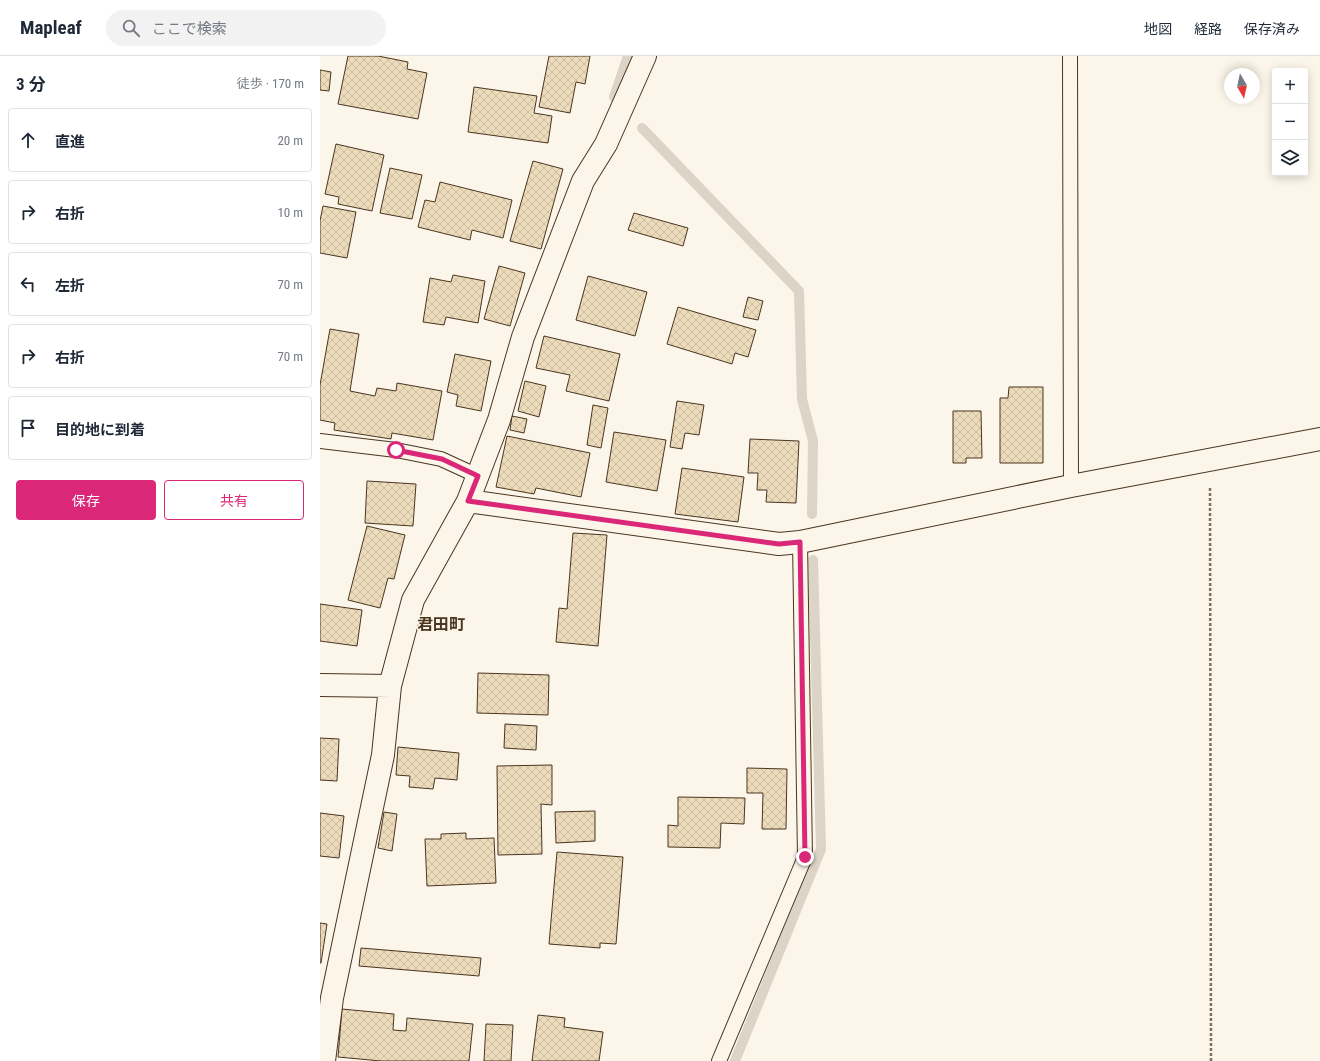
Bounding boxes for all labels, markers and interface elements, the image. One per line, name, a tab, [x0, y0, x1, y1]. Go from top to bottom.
search box	[106, 10, 386, 46]
text: Mapleaf	[20, 16, 82, 39]
icon: search	[120, 17, 142, 39]
text: ここで検索	[152, 20, 227, 38]
text: 地図	[1144, 21, 1172, 37]
text: 経路	[1194, 21, 1222, 37]
text: 保存済み	[1244, 21, 1300, 37]
north arrow	[1224, 68, 1260, 104]
map controls	[1272, 68, 1308, 176]
button: +	[1272, 68, 1308, 104]
text: 3 分	[16, 74, 46, 94]
text: 徒歩 · 170 m	[237, 76, 304, 91]
button: −	[1272, 104, 1308, 140]
icon: ahead	[17, 129, 39, 151]
text: 直進	[55, 133, 85, 151]
text: 20 m	[277, 133, 303, 148]
button: layers	[1272, 140, 1308, 176]
icon: right	[17, 201, 39, 223]
text: 右折	[55, 205, 85, 223]
text: 10 m	[277, 205, 303, 220]
icon: left	[17, 273, 39, 295]
text: 左折	[55, 277, 85, 295]
text: 70 m	[277, 277, 303, 292]
icon: right	[17, 345, 39, 367]
text: 右折	[55, 349, 85, 367]
text: 70 m	[277, 349, 303, 364]
icon: arrive	[17, 417, 39, 439]
text: 目的地に到着	[55, 421, 145, 439]
route start	[387, 441, 405, 459]
button: 保存	[16, 480, 156, 520]
button: 共有	[164, 480, 304, 520]
district label: 君田町	[417, 615, 465, 634]
route end	[796, 848, 814, 866]

